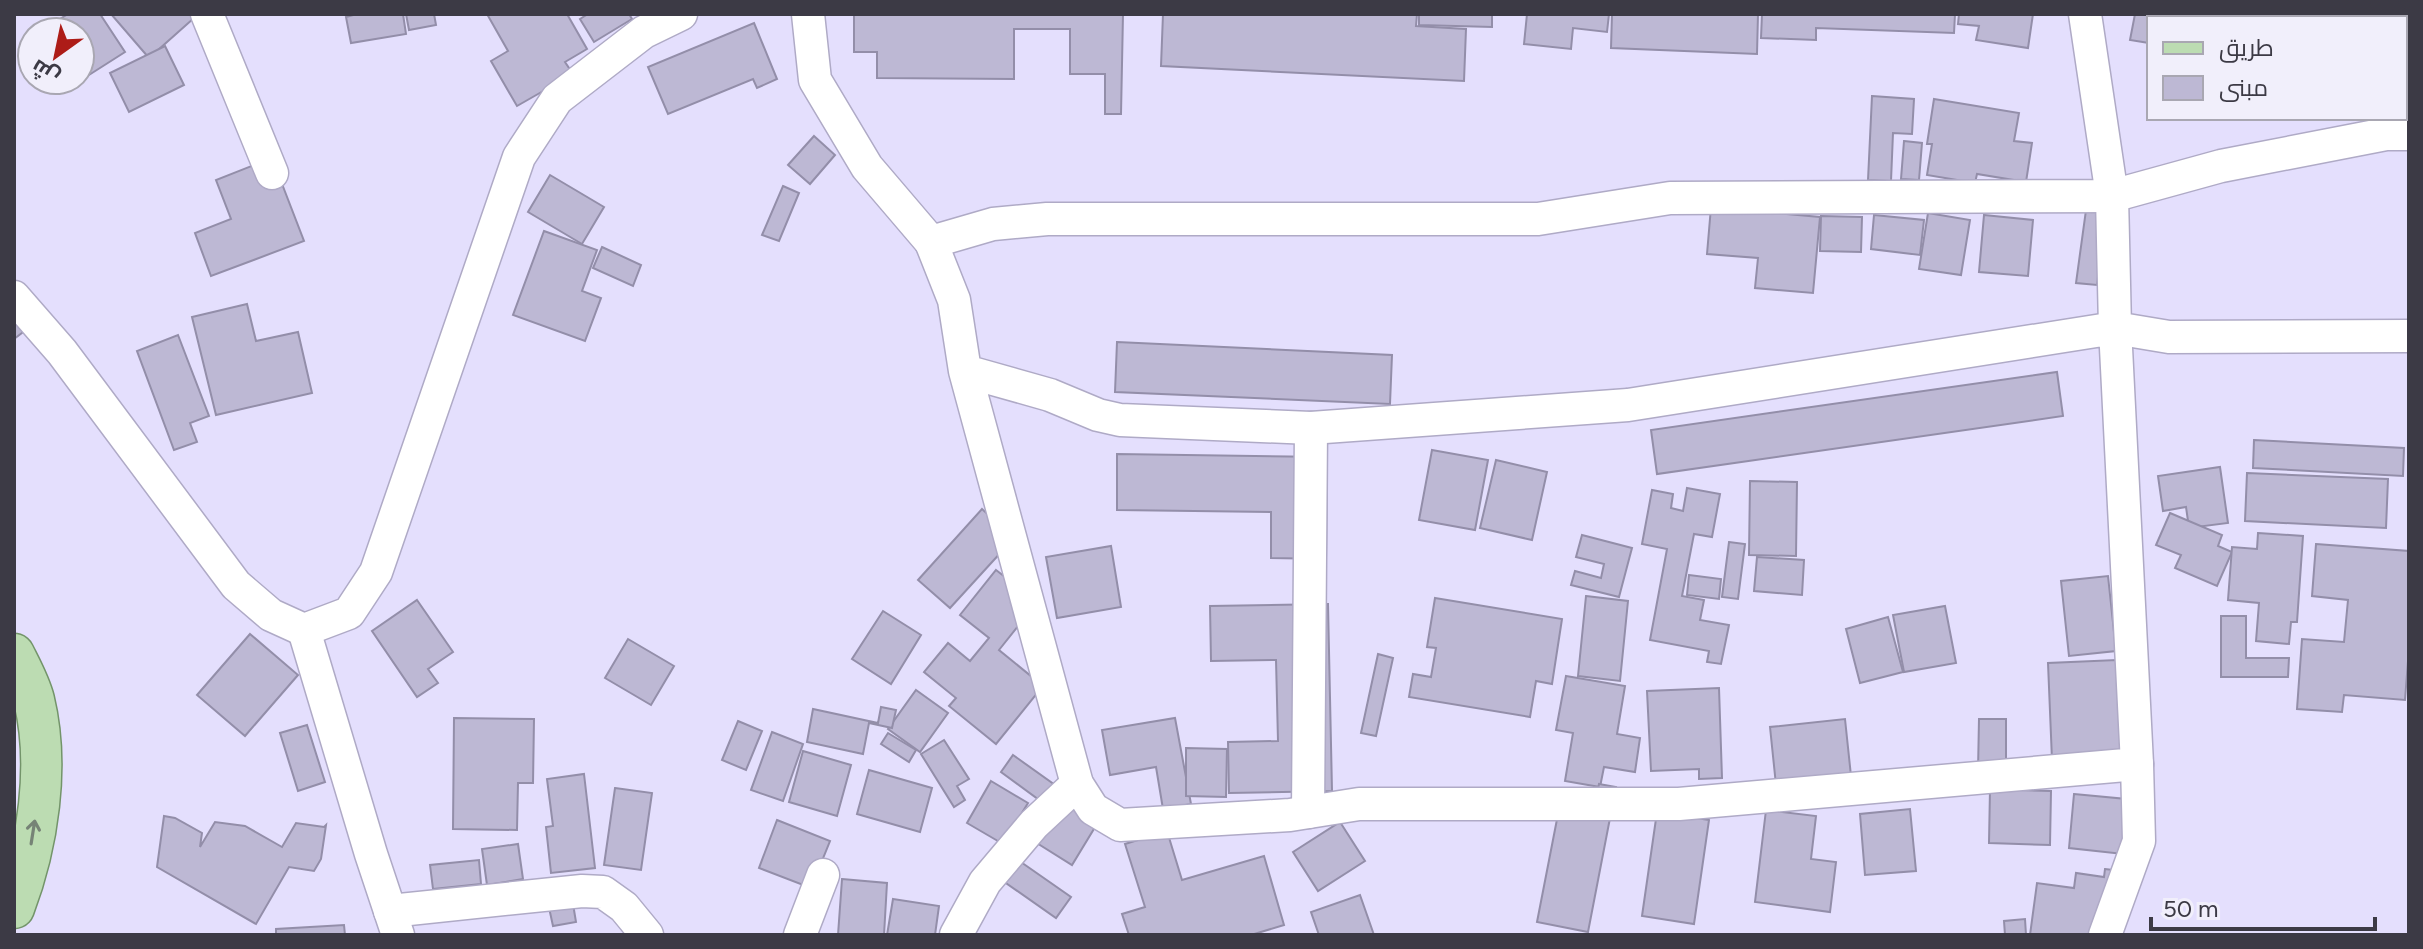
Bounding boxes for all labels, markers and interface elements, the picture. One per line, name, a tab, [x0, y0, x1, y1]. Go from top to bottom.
north arrow	[16, 16, 96, 96]
legend	[2147, 16, 2407, 120]
text: طريق	[2219, 33, 2274, 63]
text: ش	[26, 53, 65, 91]
text: مبنى	[2219, 73, 2268, 102]
one-way arrow	[26, 820, 41, 845]
scale bar	[2151, 881, 2375, 931]
text: 50 m	[2163, 894, 2219, 923]

